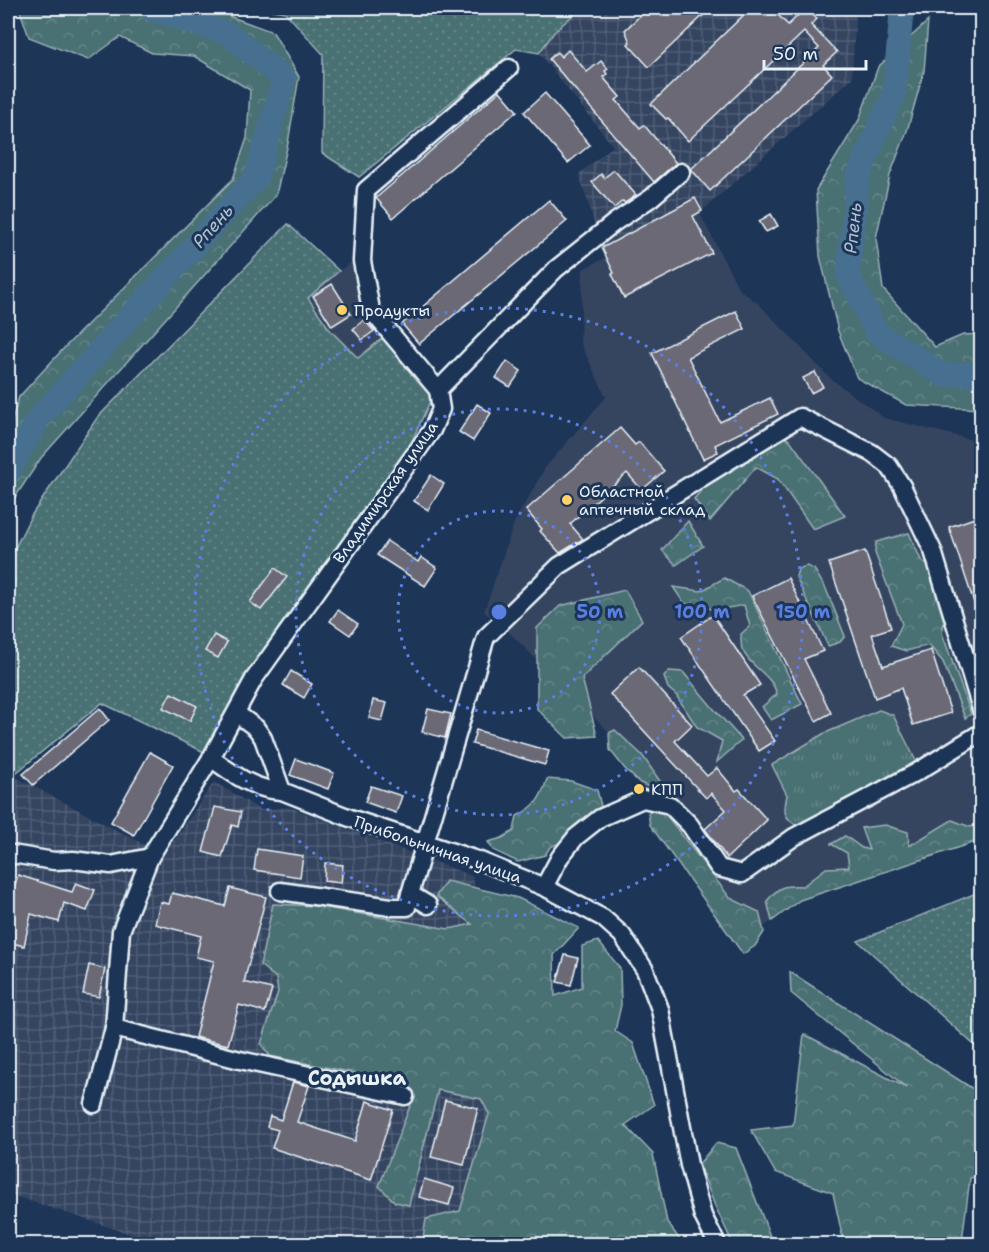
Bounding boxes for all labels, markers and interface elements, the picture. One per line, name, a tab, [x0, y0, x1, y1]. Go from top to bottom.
scale bar	[764, 33, 866, 71]
text: 50 m	[773, 42, 818, 66]
water label: Рпень	[187, 199, 239, 253]
water label: Рпень	[838, 201, 868, 255]
place label: Продукты	[354, 300, 430, 321]
marker: Продукты	[335, 303, 349, 317]
street label: Владимирская улица	[328, 417, 443, 568]
place label: Областной аптечный склад	[579, 481, 705, 520]
marker: Областной аптечный склад	[560, 493, 574, 507]
text: 50 m	[577, 600, 624, 624]
text: 100 m	[674, 600, 730, 624]
text: 150 m	[776, 600, 831, 624]
centre of rings	[489, 602, 509, 622]
place label: КПП	[651, 779, 683, 800]
marker: КПП	[632, 782, 646, 796]
street label: Прибольничная улица	[351, 811, 524, 888]
district label: Содышка	[308, 1065, 406, 1091]

